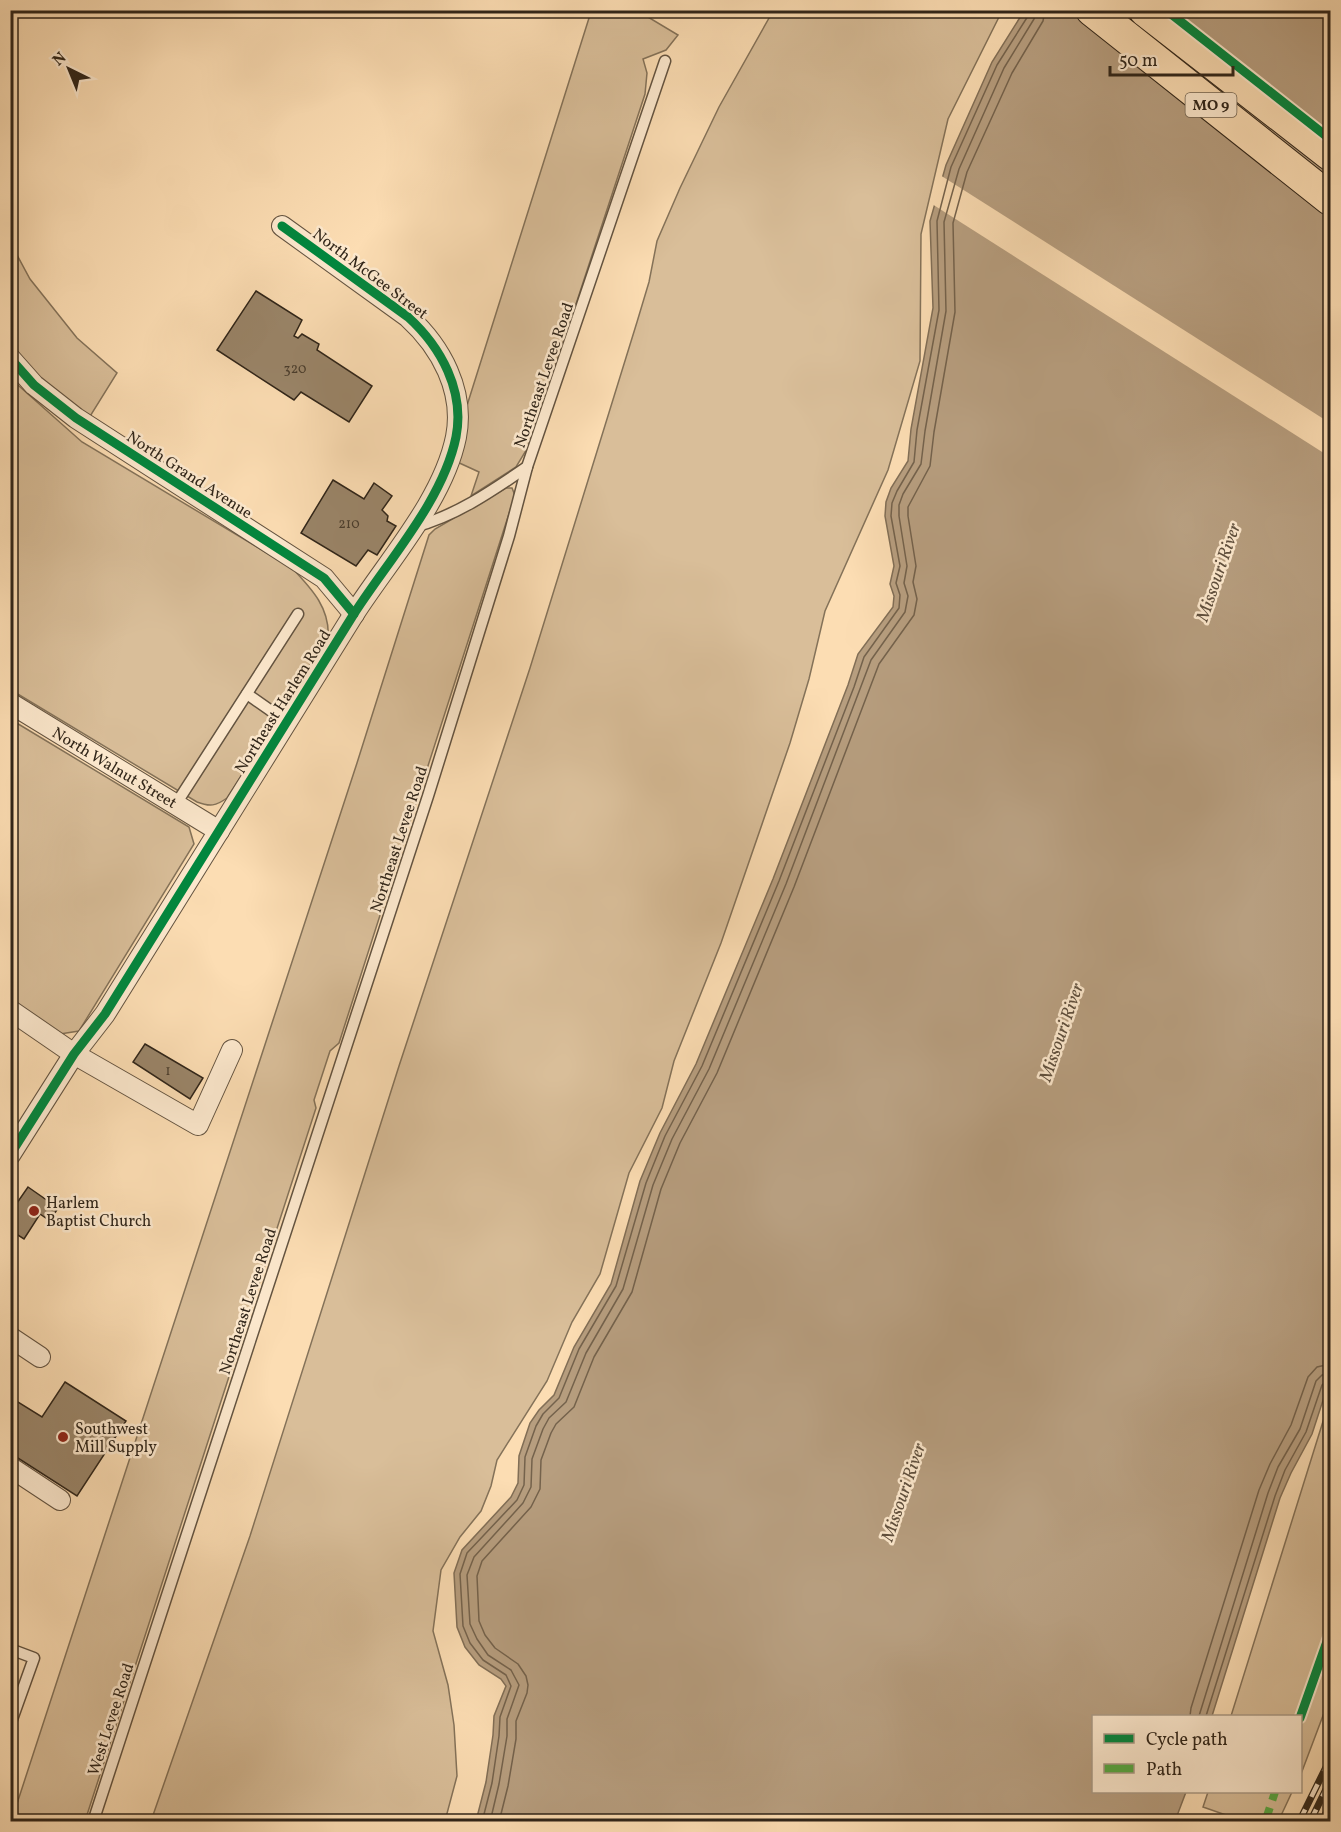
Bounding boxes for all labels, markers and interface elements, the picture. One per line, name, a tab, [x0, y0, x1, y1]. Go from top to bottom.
north arrow	[39, 39, 99, 99]
scale bar	[1110, 39, 1233, 77]
text: N	[48, 47, 72, 72]
text: 50 m	[1119, 49, 1158, 74]
road number: MO 9	[1186, 93, 1236, 117]
street label: North McGee Street	[308, 224, 432, 325]
street label: Northeast Levee Road	[510, 300, 580, 451]
house number: 320	[284, 360, 306, 379]
street label: North Grand Avenue	[122, 427, 256, 525]
house number: 210	[338, 515, 360, 534]
water label: Missouri River	[1191, 520, 1248, 626]
street label: Northeast Harlem Road	[230, 626, 337, 778]
street label: North Walnut Street	[47, 723, 181, 815]
street label: Northeast Levee Road	[366, 764, 434, 916]
water label: Missouri River	[1034, 980, 1091, 1086]
house number: 1	[165, 1062, 171, 1081]
place label: Harlem Baptist Church	[46, 1193, 151, 1233]
marker: Harlem Baptist Church	[27, 1204, 41, 1218]
street label: Northeast Levee Road	[215, 1226, 283, 1378]
place label: Southwest Mill Supply	[75, 1419, 157, 1459]
marker: Southwest Mill Supply	[56, 1430, 70, 1444]
water label: Missouri River	[876, 1440, 933, 1546]
street label: West Levee Road	[83, 1660, 140, 1779]
legend	[1092, 1715, 1302, 1793]
text: Cycle path	[1146, 1728, 1228, 1753]
text: Path	[1146, 1758, 1182, 1783]

